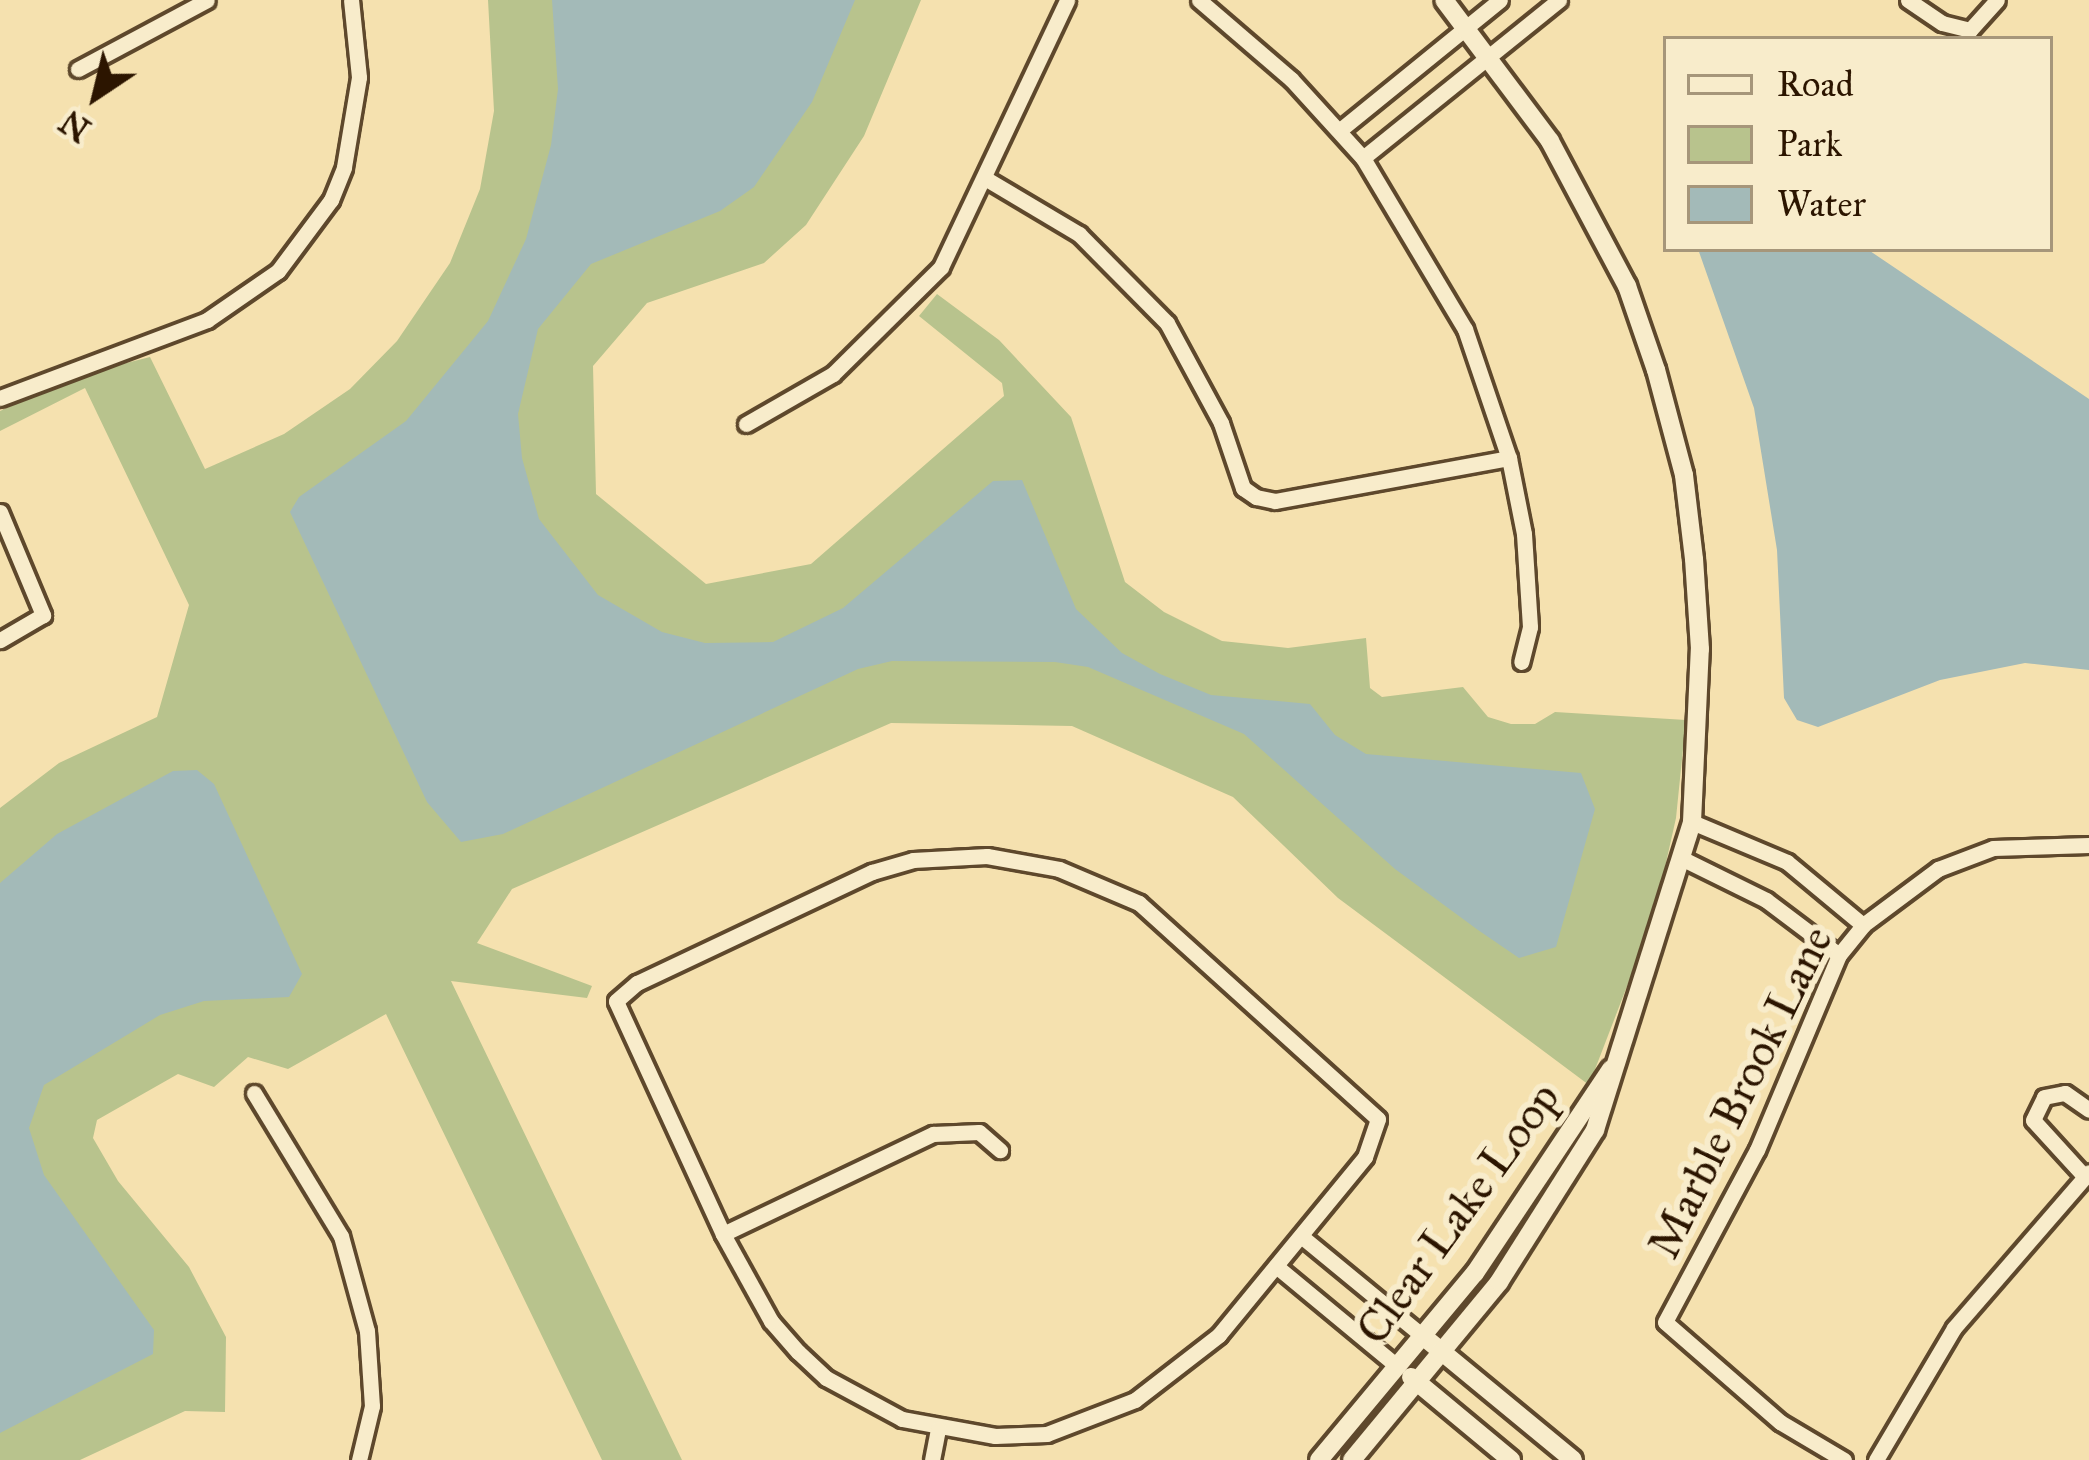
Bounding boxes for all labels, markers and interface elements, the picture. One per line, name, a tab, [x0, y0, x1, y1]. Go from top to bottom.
north arrow	[36, 36, 156, 156]
legend	[1663, 36, 2053, 252]
text: Road	[1777, 62, 1854, 106]
text: N	[52, 101, 98, 150]
text: Park	[1777, 122, 1842, 166]
text: Water	[1777, 182, 1866, 226]
street label: Marble Brook Lane	[1636, 917, 1844, 1267]
street label: Clear Lake Loop	[1345, 1072, 1571, 1354]

